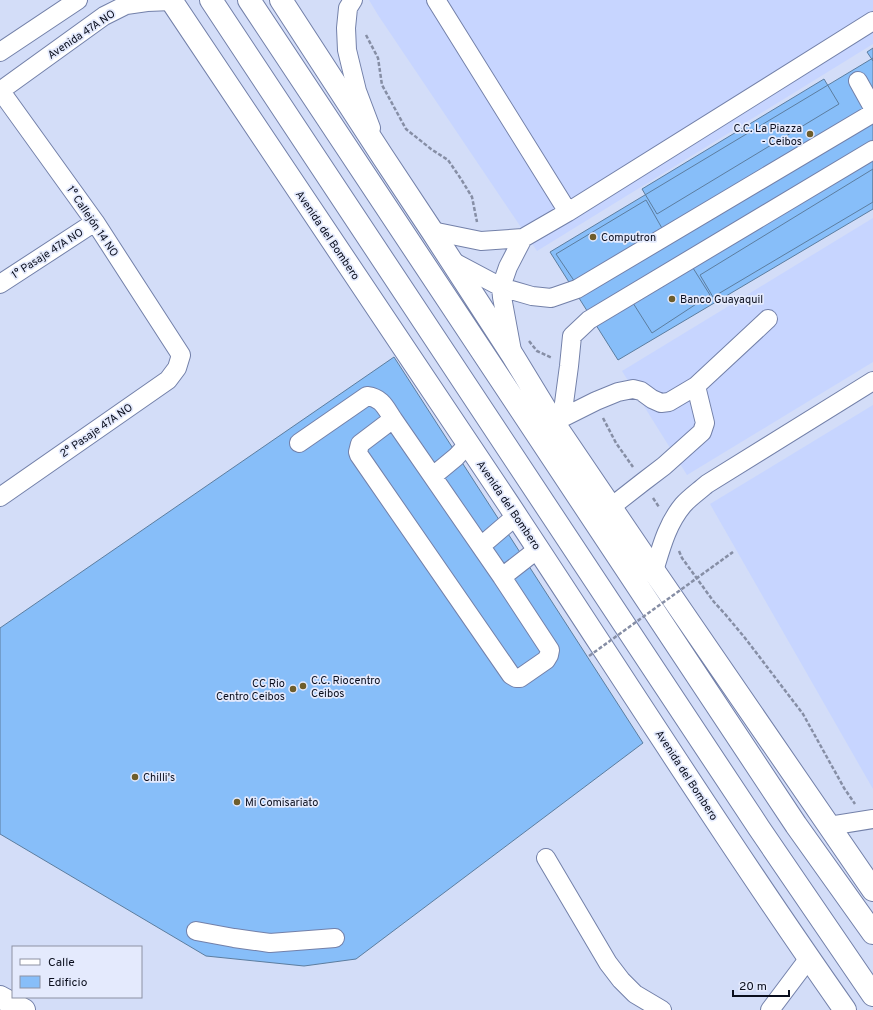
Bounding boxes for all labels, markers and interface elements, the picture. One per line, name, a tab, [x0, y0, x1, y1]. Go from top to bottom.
street label: Avenida 47A NO	[45, 7, 118, 63]
place label: C.C. La Piazza - Ceibos	[734, 122, 802, 149]
marker: C.C. La Piazza - Ceibos	[805, 129, 815, 139]
street label: 1° Callejón 14 NO	[63, 183, 121, 260]
street label: Avenida del Bombero	[292, 188, 362, 283]
street label: 1° Pasaje 47A NO	[9, 225, 86, 282]
place label: Computron	[601, 231, 656, 245]
marker: Computron	[588, 232, 598, 242]
place label: Banco Guayaquil	[680, 293, 763, 307]
marker: Banco Guayaquil	[667, 294, 677, 304]
street label: 2° Pasaje 47A NO	[58, 401, 136, 461]
street label: Avenida del Bombero	[473, 458, 543, 553]
place label: C.C. Riocentro Ceibos	[311, 674, 380, 701]
place label: CC Rio Centro Ceibos	[216, 677, 285, 704]
marker: C.C. Riocentro Ceibos	[298, 681, 308, 691]
marker: CC Rio Centro Ceibos	[288, 684, 298, 694]
street label: Avenida del Bombero	[652, 728, 721, 823]
place label: Chilli's	[143, 771, 175, 785]
marker: Chilli's	[130, 772, 140, 782]
place label: Mi Comisariato	[245, 796, 318, 810]
marker: Mi Comisariato	[232, 797, 242, 807]
legend	[12, 946, 142, 998]
text: Calle	[48, 955, 75, 971]
scale bar	[733, 972, 789, 998]
text: Edificio	[48, 975, 88, 991]
text: 20 m	[739, 979, 767, 995]

